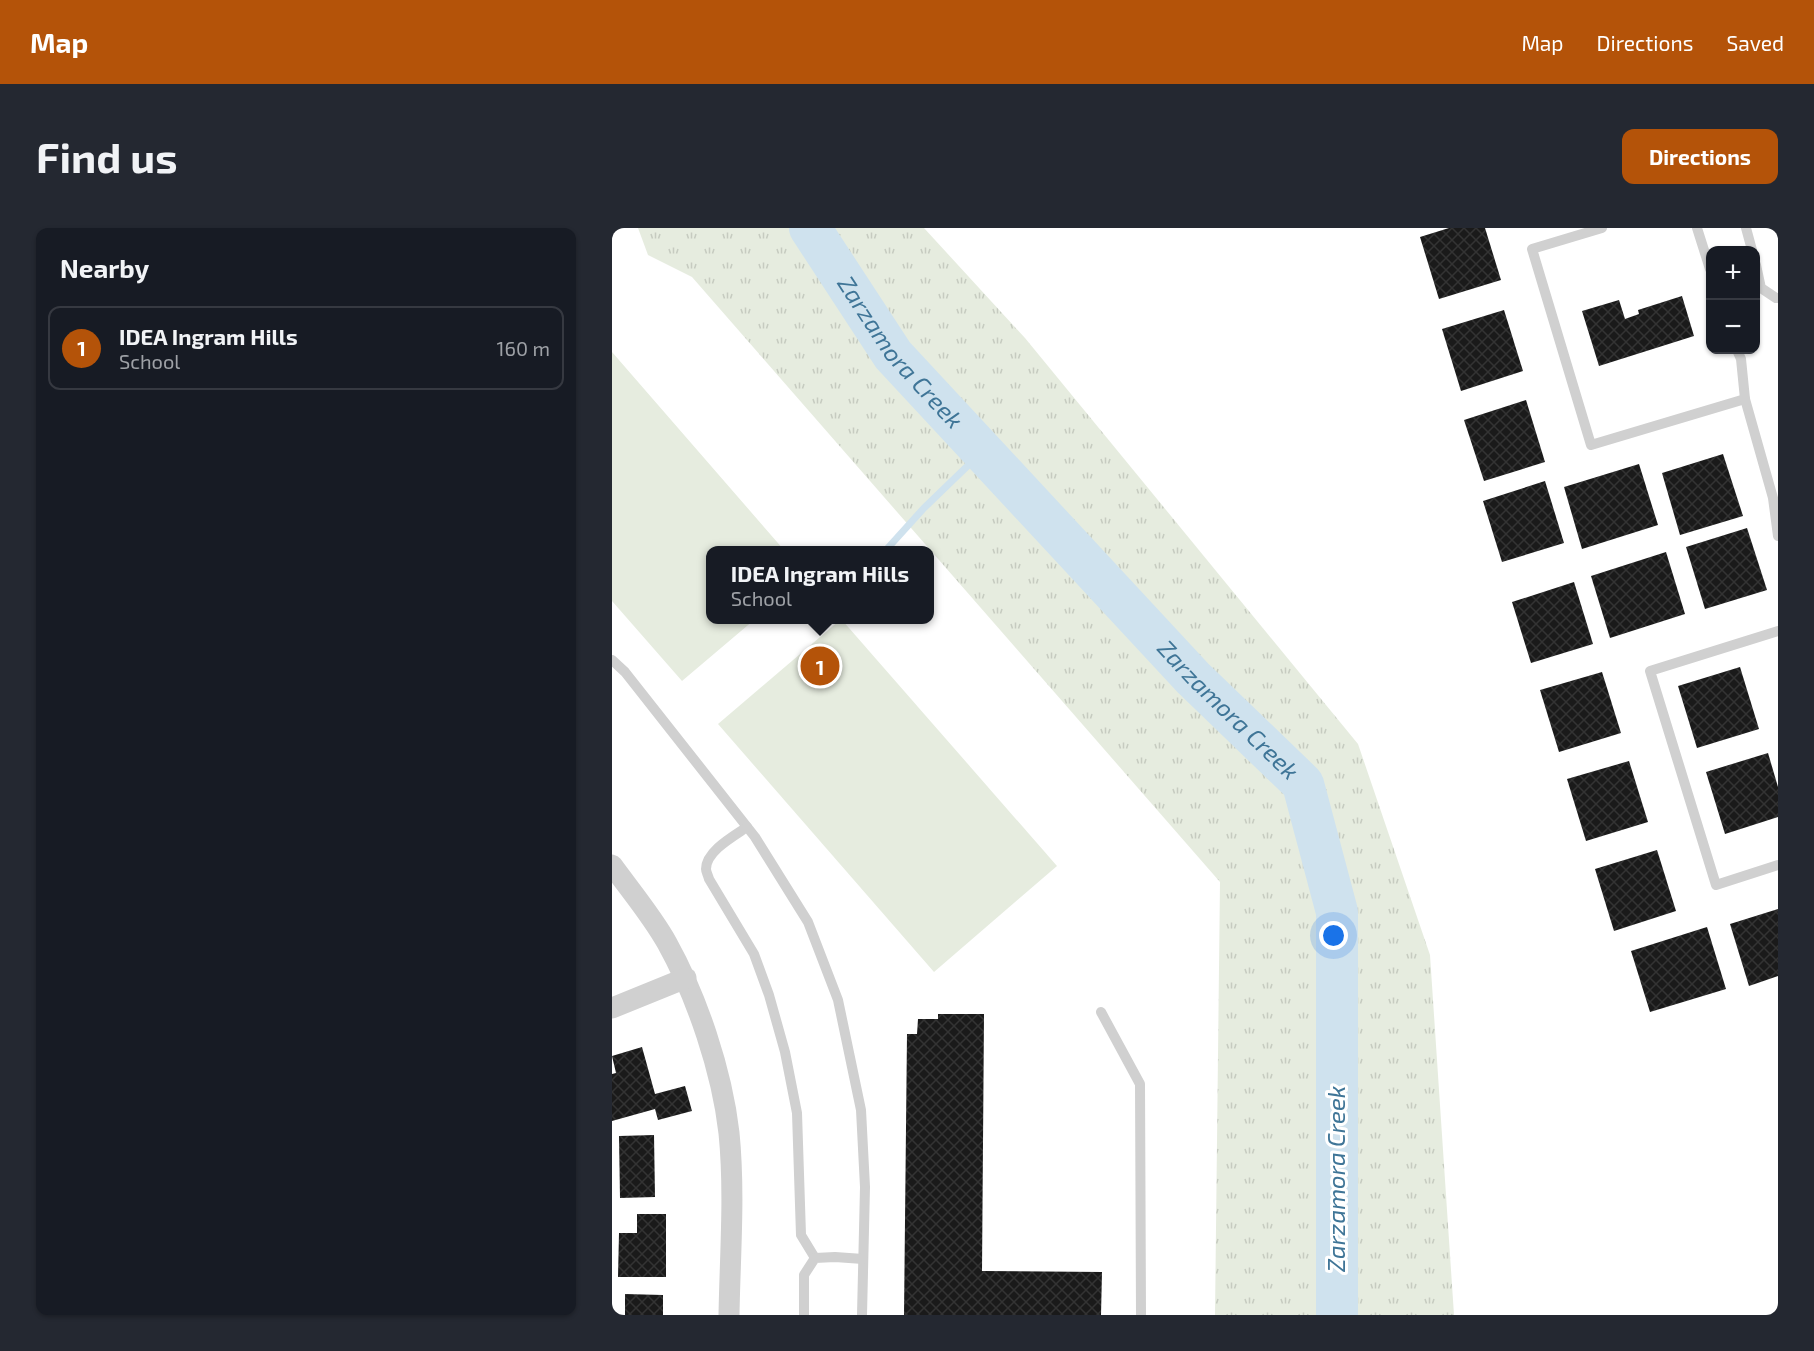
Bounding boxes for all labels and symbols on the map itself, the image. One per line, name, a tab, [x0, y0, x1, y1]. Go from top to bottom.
water label: Zarzamora Creek	[832, 270, 970, 434]
water label: Zarzamora Creek	[1152, 633, 1305, 785]
pin: 1	[800, 644, 840, 688]
your location	[1319, 921, 1348, 950]
water label: Zarzamora Creek	[1321, 1086, 1350, 1272]

